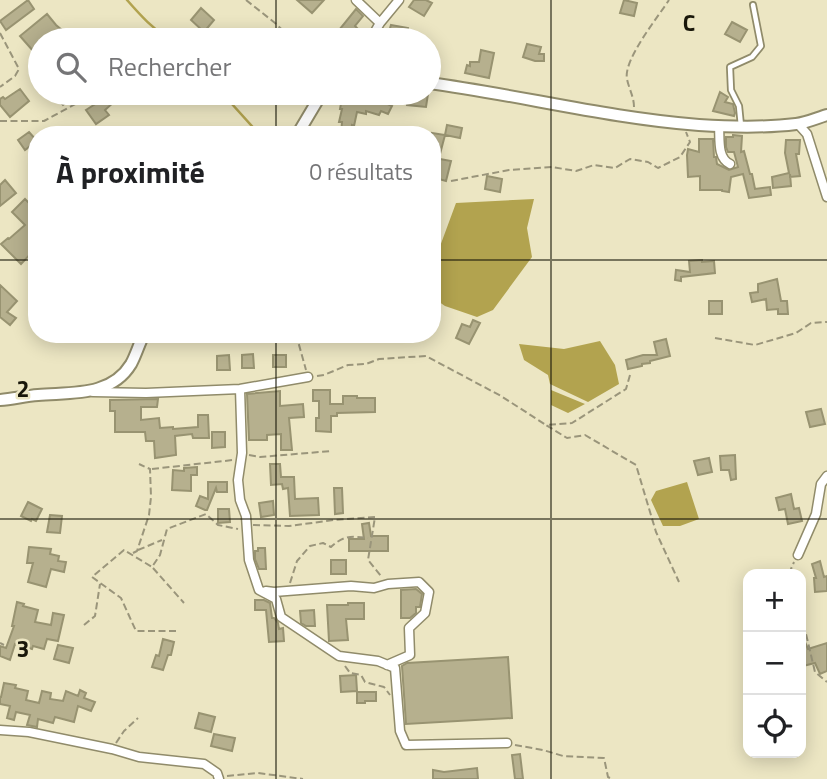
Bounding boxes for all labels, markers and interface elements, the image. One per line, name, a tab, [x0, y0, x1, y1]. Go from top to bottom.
text: C	[683, 5, 695, 40]
search box	[28, 28, 441, 105]
text: Rechercher	[108, 47, 232, 86]
icon: search	[52, 48, 90, 86]
text: À proximité	[56, 149, 205, 195]
text: 0 résultats	[309, 154, 413, 189]
text: 2	[17, 371, 29, 406]
map controls	[743, 569, 806, 758]
button: +	[743, 569, 806, 632]
text: 3	[17, 631, 29, 666]
button: −	[743, 632, 806, 695]
button: locate	[743, 695, 806, 758]

